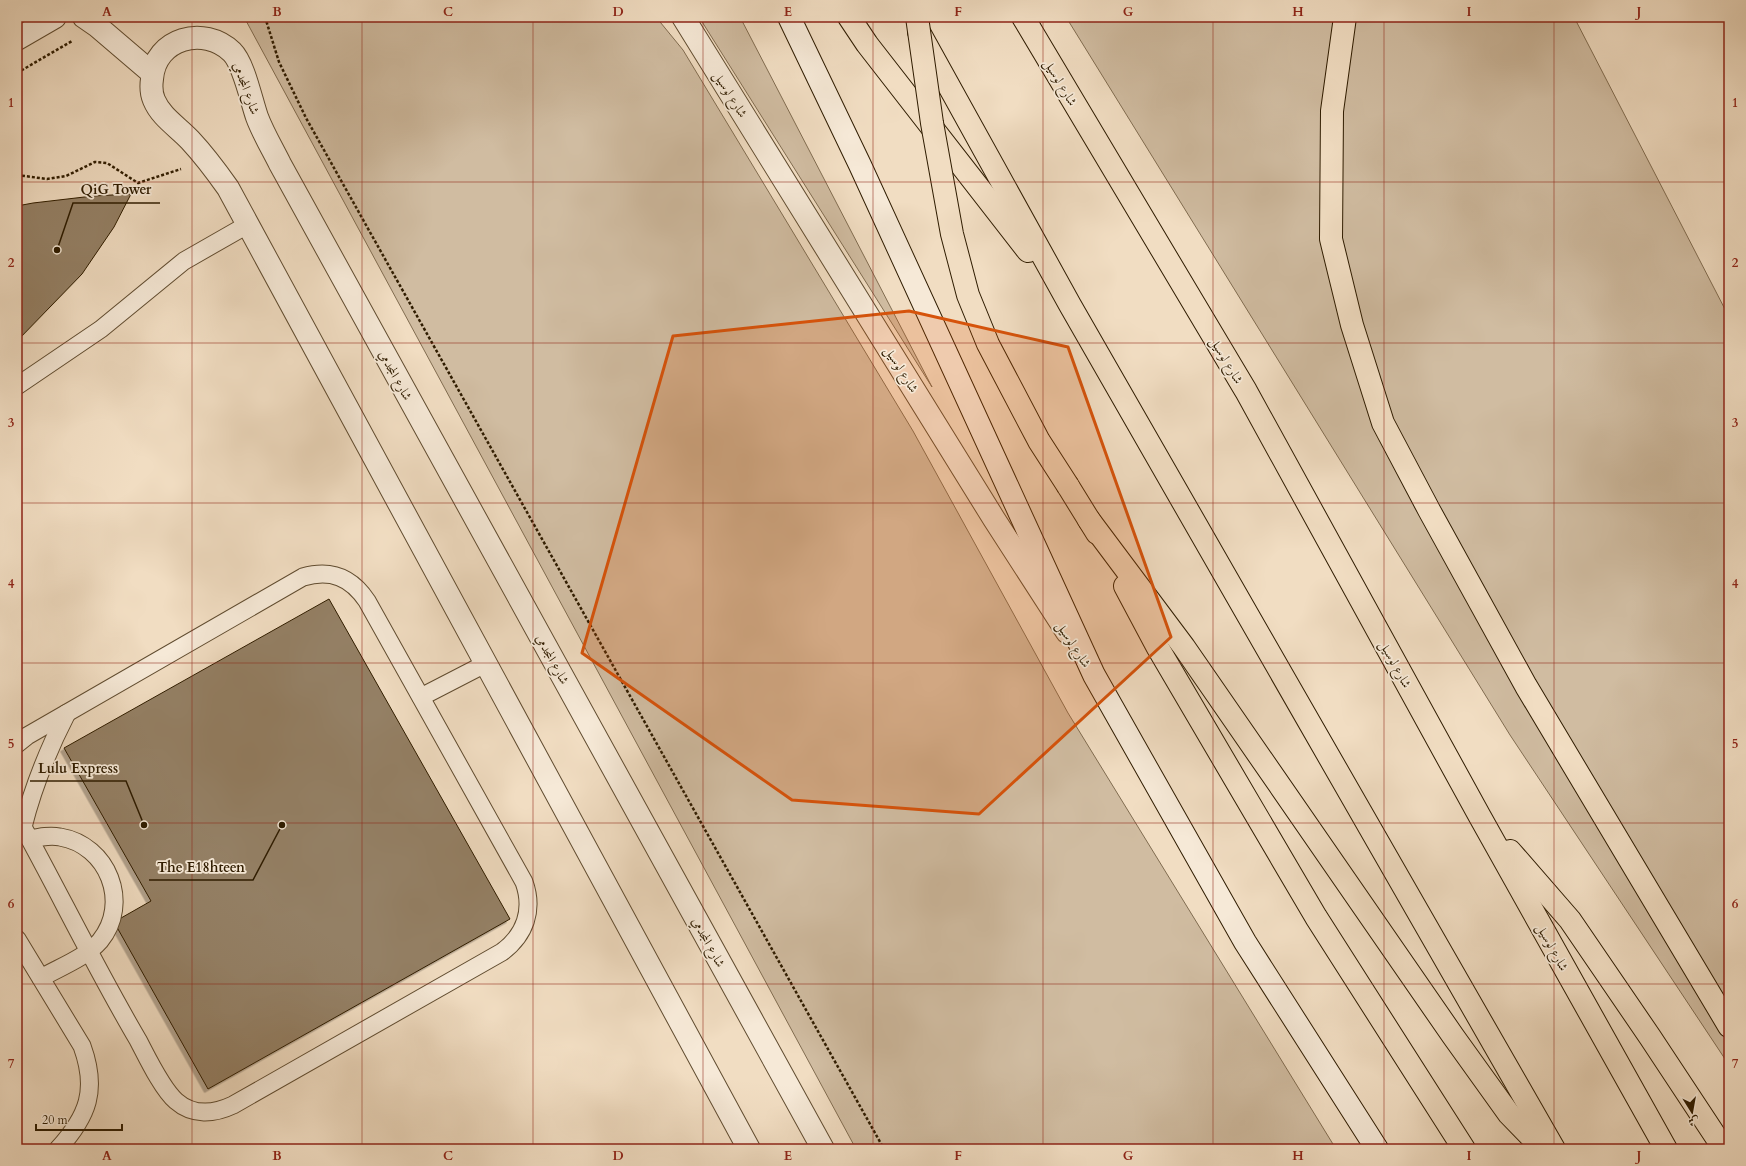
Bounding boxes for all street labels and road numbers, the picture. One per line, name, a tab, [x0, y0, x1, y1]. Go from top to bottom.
street label: شارع لوسيل	[1037, 56, 1081, 110]
street label: شارع المجدمي	[226, 60, 264, 118]
street label: شارع لوسيل	[707, 68, 751, 122]
street label: شارع لوسيل	[1203, 334, 1247, 388]
street label: شارع لوسيل	[878, 343, 922, 397]
street label: شارع المجدمي	[372, 347, 416, 405]
street label: شارع لوسيل	[1050, 618, 1095, 672]
street label: شارع المجدمي	[529, 631, 573, 689]
street label: شارع لوسيل	[1373, 637, 1416, 692]
street label: شارع المجدمي	[685, 914, 729, 972]
street label: شارع لوسيل	[1530, 920, 1573, 975]

